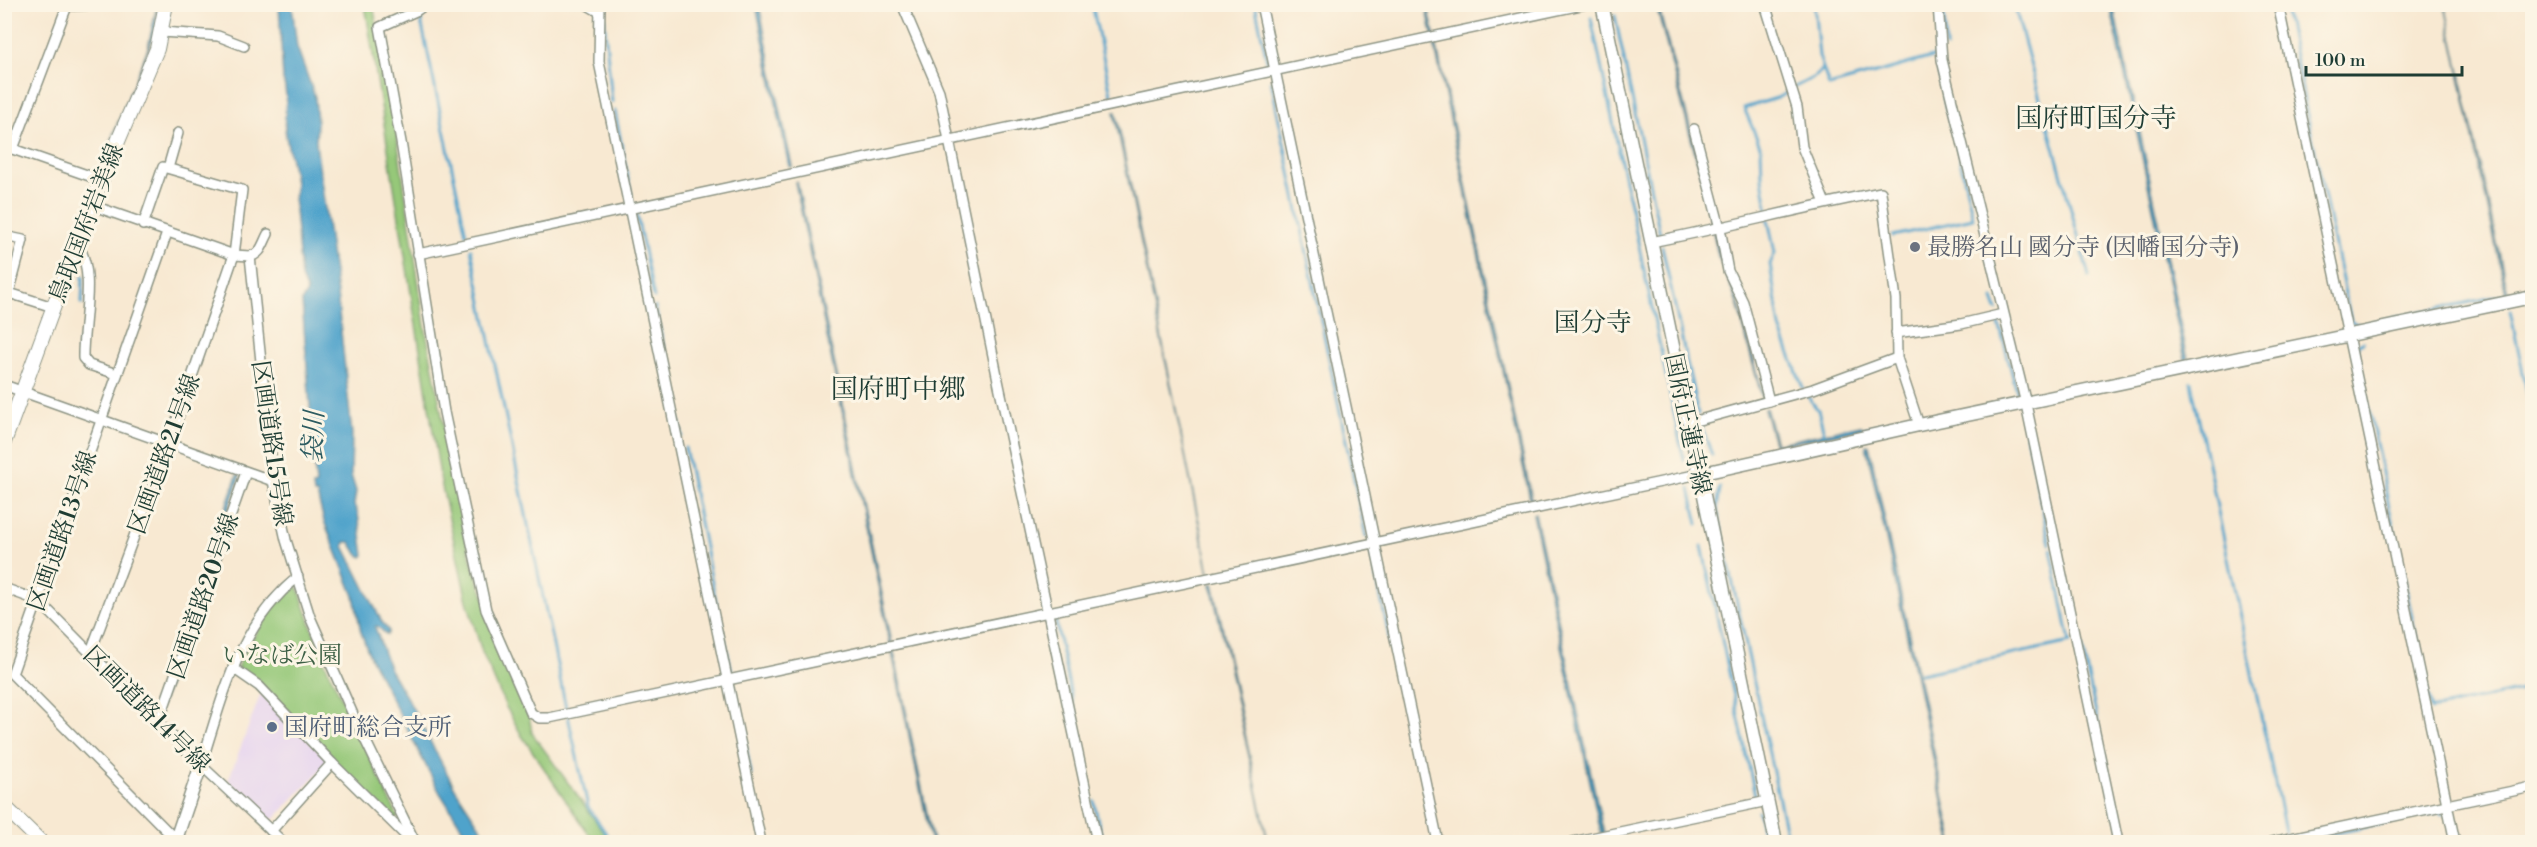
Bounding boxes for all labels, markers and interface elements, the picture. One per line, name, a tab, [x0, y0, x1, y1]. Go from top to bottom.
scale bar	[2306, 39, 2462, 77]
text: 100 m	[2315, 49, 2366, 72]
district label: 国府町国分寺	[2015, 102, 2177, 136]
street label: 鳥取国府岩美線	[43, 140, 131, 307]
place label: 最勝名山 國分寺 (因幡国分寺)	[1927, 233, 2240, 263]
marker: 最勝名山 國分寺 (因幡国分寺)	[1908, 240, 1922, 254]
district label: 国分寺	[1554, 307, 1632, 339]
street label: 国府正蓮寺線	[1657, 351, 1717, 498]
street label: 区画道路15号線	[244, 358, 298, 528]
street label: 区画道路21号線	[122, 370, 208, 539]
district label: 国府町中郷	[831, 373, 966, 407]
water label: 袋川	[297, 408, 331, 464]
street label: 区画道路13号線	[21, 447, 104, 615]
street label: 区画道路20号線	[162, 509, 246, 683]
street label: 区画道路14号線	[76, 640, 216, 780]
park label: いなば公園	[222, 641, 342, 671]
place label: 国府町総合支所	[284, 713, 452, 743]
marker: 国府町総合支所	[265, 720, 279, 734]

